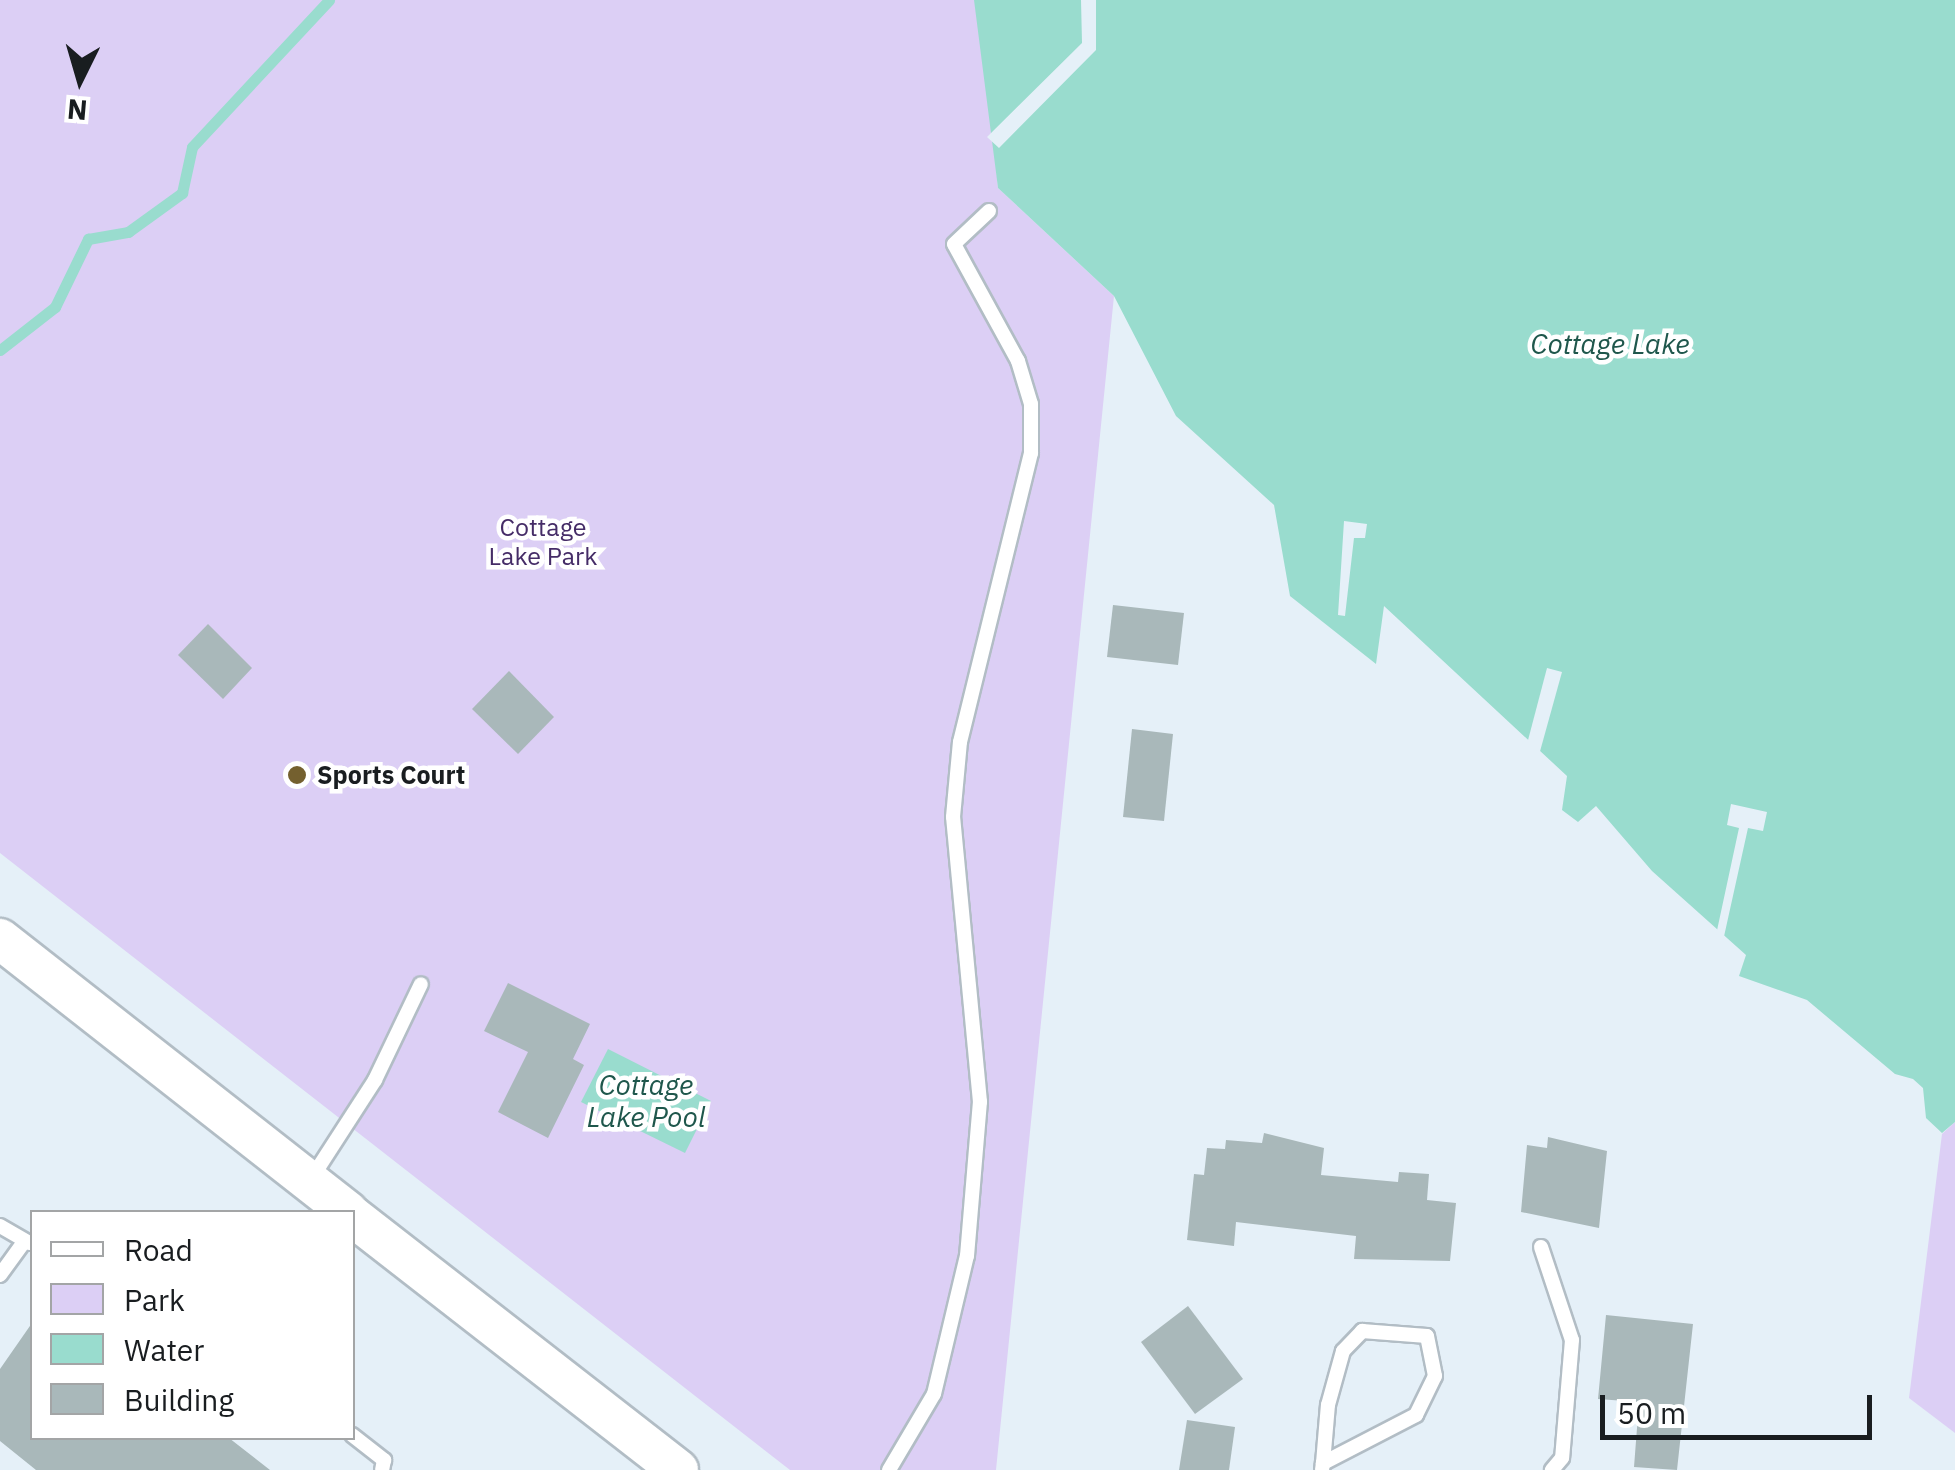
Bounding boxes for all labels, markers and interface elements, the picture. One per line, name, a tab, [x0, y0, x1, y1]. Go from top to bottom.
north arrow	[30, 30, 130, 130]
text: N	[66, 91, 89, 130]
water label: Cottage Lake	[1531, 327, 1689, 361]
park label: Cottage Lake Park	[489, 513, 597, 572]
place label: Sports Court	[317, 760, 465, 790]
marker: Sports Court	[286, 764, 308, 786]
water label: Cottage Lake Pool	[587, 1068, 705, 1134]
legend	[30, 1210, 355, 1440]
text: Road	[124, 1230, 193, 1269]
text: Park	[124, 1280, 185, 1319]
text: Water	[124, 1330, 204, 1369]
scale bar	[1605, 1375, 1878, 1437]
text: Building	[124, 1380, 234, 1419]
text: 50 m	[1617, 1393, 1686, 1432]

